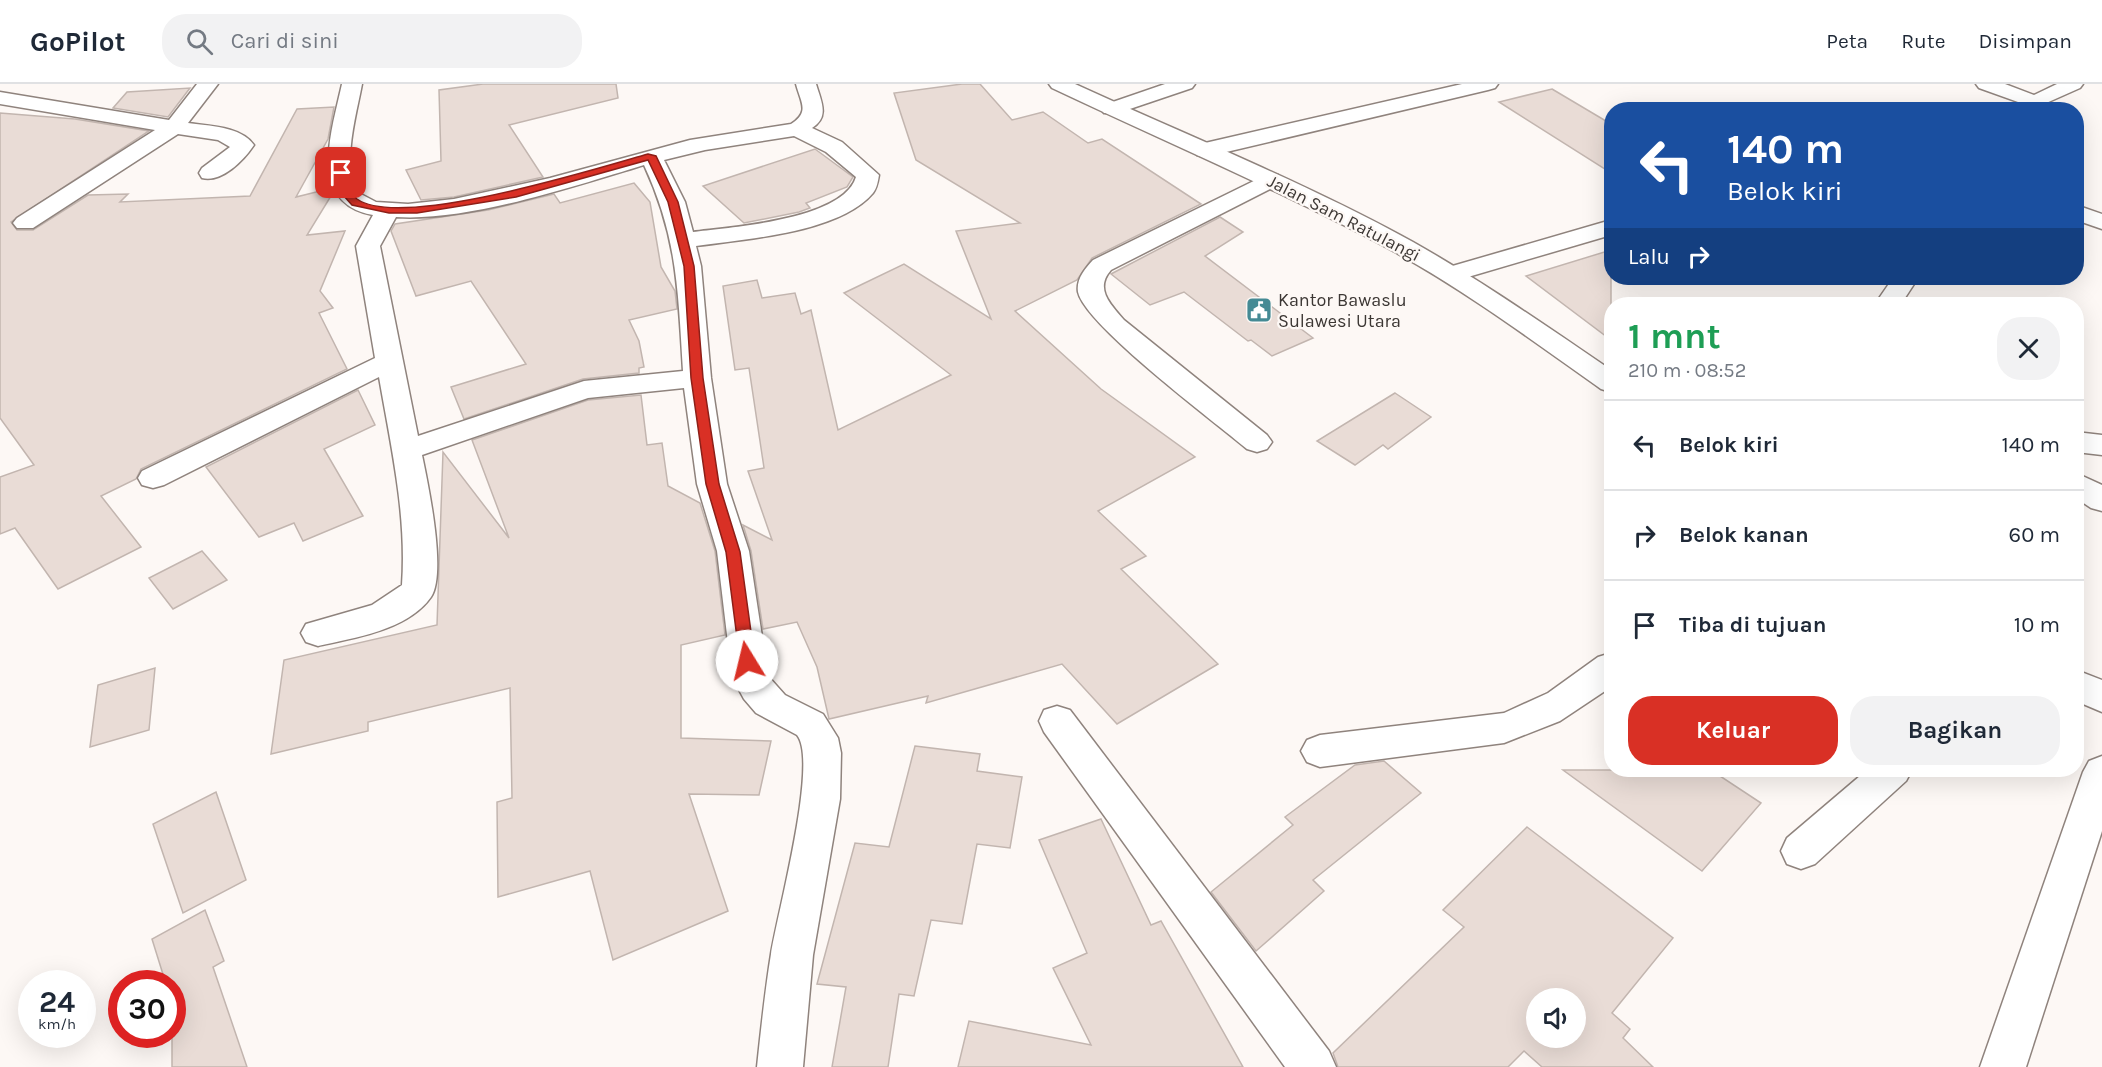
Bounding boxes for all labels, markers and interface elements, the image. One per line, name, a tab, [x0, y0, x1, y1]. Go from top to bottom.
search box	[162, 14, 582, 68]
text: GoPilot	[30, 25, 126, 58]
icon: search	[183, 25, 216, 58]
text: Cari di sini	[231, 28, 339, 54]
text: Peta	[1826, 29, 1868, 53]
text: Rute	[1901, 29, 1945, 53]
text: Disimpan	[1978, 29, 2072, 53]
text: 140 m	[1727, 124, 1844, 174]
icon: left	[1628, 126, 1706, 204]
pin	[315, 147, 366, 198]
icon: arrive	[324, 156, 357, 189]
street label: Jalan Sam Ratulangi	[1264, 170, 1424, 266]
text: Belok kiri	[1727, 175, 1843, 207]
icon: right	[1682, 240, 1715, 273]
text: Lalu	[1628, 244, 1670, 270]
place label: Kantor Bawaslu Sulawesi Utara	[1278, 289, 1407, 332]
public building icon: Kantor Bawaslu Sulawesi Utara	[1244, 295, 1274, 325]
text: 1 mnt	[1628, 315, 1721, 357]
button: close	[1997, 317, 2060, 380]
text: 210 m · 08:52	[1628, 359, 1746, 382]
icon: left	[1628, 429, 1661, 462]
text: Belok kiri	[1679, 432, 1779, 458]
text: 140 m	[2002, 432, 2060, 458]
icon: right	[1628, 519, 1661, 552]
text: Belok kanan	[1679, 522, 1809, 548]
text: 60 m	[2009, 522, 2060, 548]
icon: arrive	[1628, 609, 1661, 642]
text: Tiba di tujuan	[1679, 612, 1826, 638]
text: 10 m	[2014, 612, 2060, 638]
position arrow	[715, 629, 779, 693]
button: Keluar	[1628, 696, 1838, 765]
button: Bagikan	[1850, 696, 2060, 765]
speed limit sign: 30	[108, 970, 186, 1048]
text: 24	[39, 984, 75, 1020]
map controls	[1526, 988, 1586, 1048]
button: sound	[1526, 988, 1586, 1048]
text: km/h	[38, 1015, 76, 1033]

